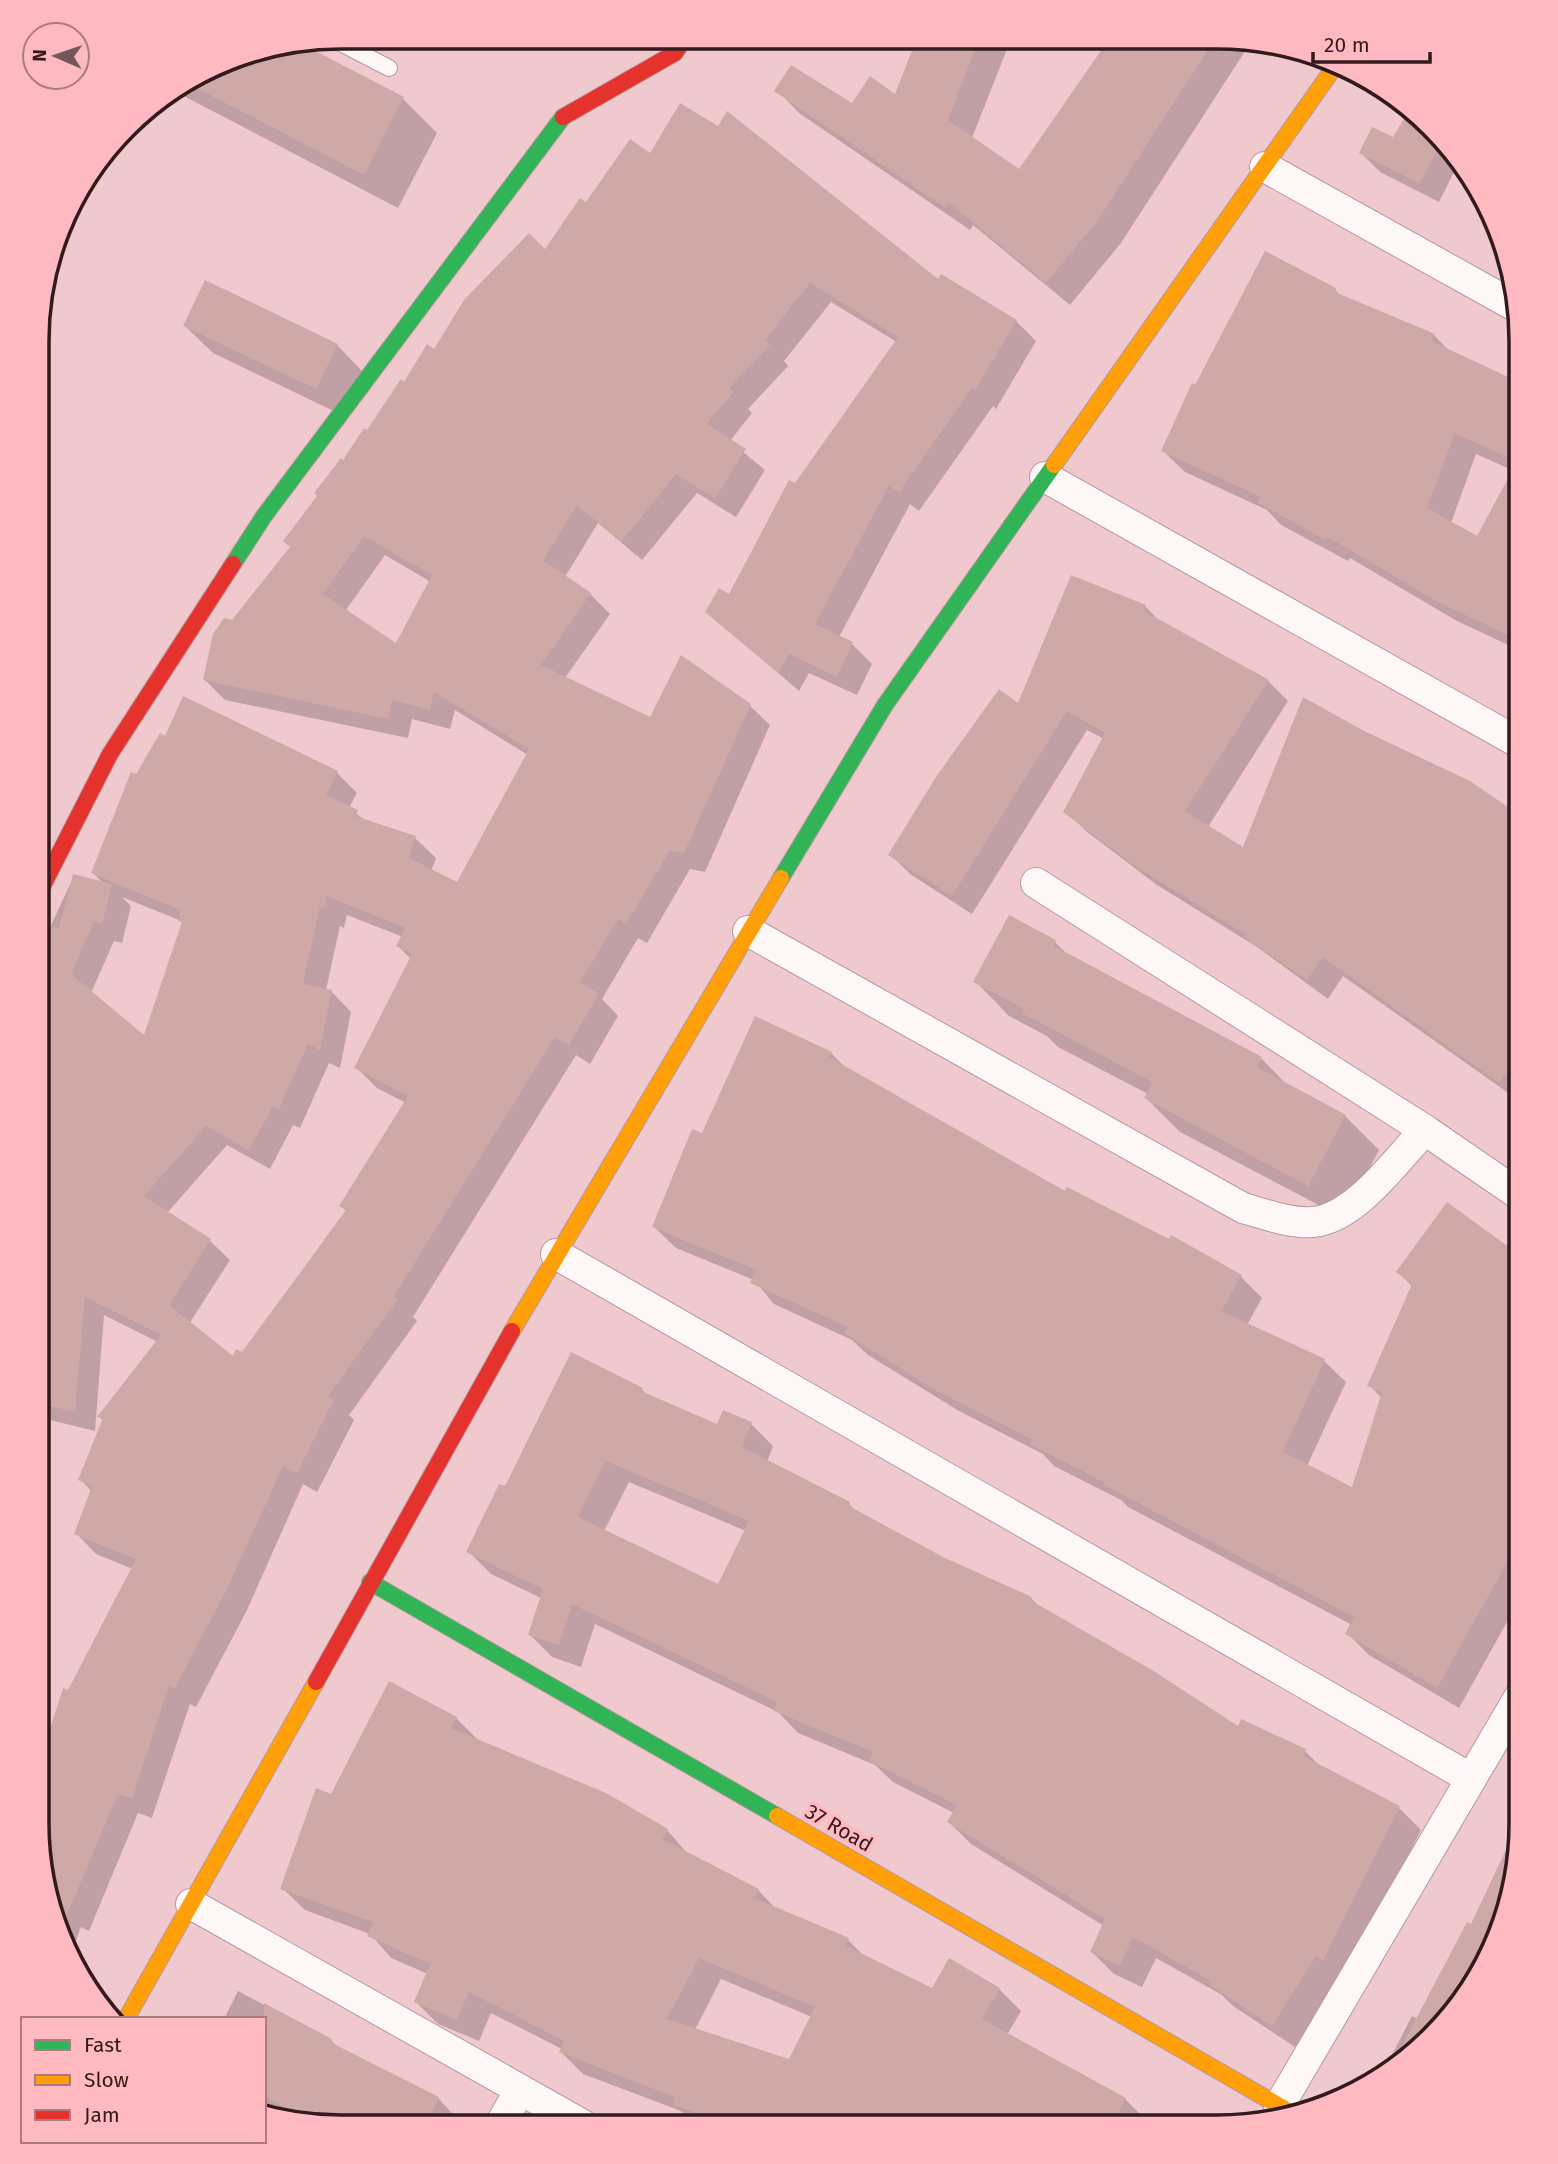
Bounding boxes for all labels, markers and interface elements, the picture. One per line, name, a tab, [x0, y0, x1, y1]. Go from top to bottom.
north arrow	[21, 21, 91, 91]
scale bar	[1313, 21, 1430, 65]
text: 20 m	[1324, 32, 1370, 58]
text: N	[28, 49, 51, 62]
street label: 37 Road	[801, 1798, 877, 1858]
legend	[21, 2017, 266, 2143]
text: Fast	[84, 2032, 122, 2058]
text: Slow	[84, 2067, 129, 2093]
text: Jam	[84, 2102, 120, 2128]

